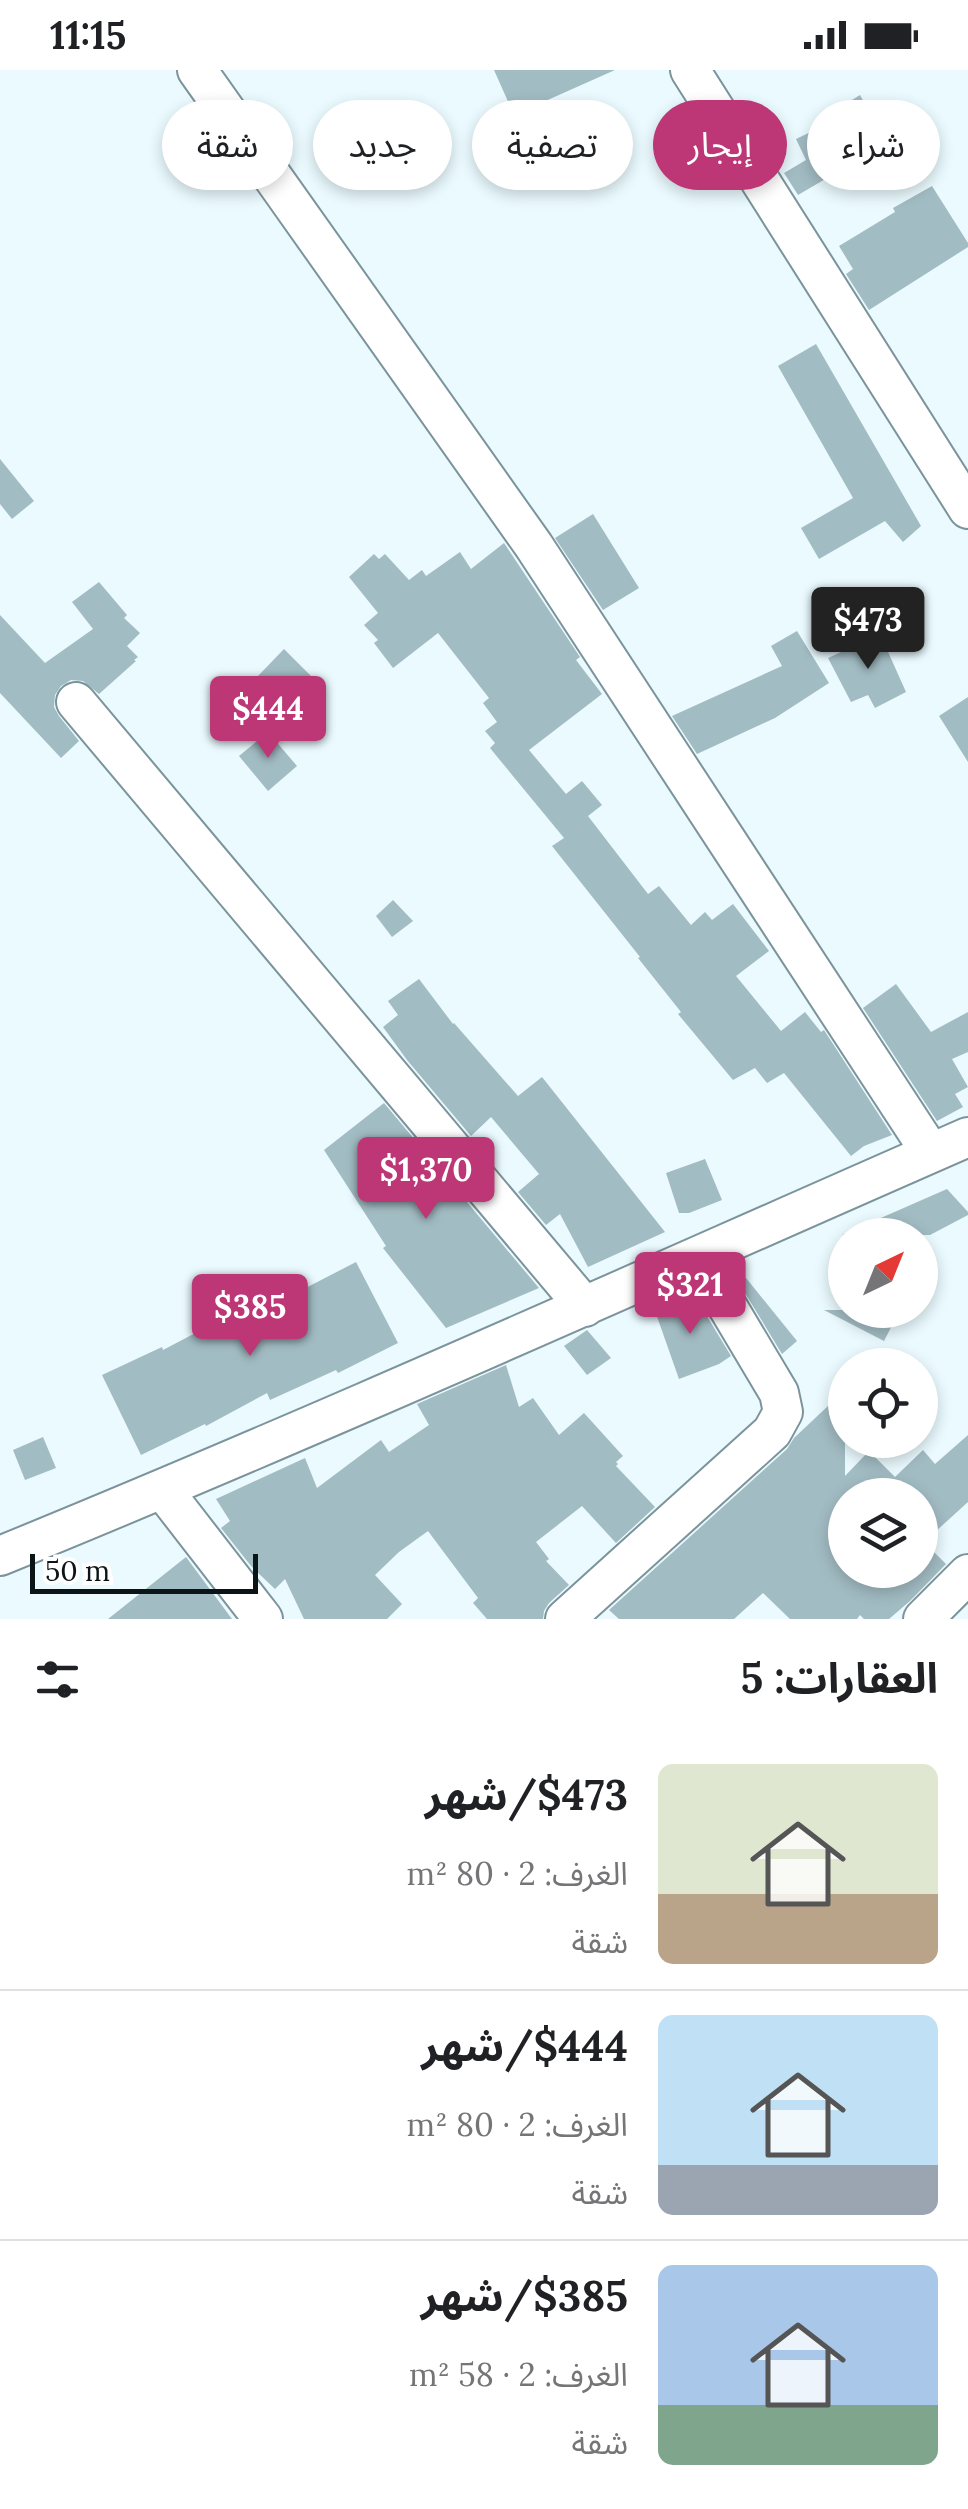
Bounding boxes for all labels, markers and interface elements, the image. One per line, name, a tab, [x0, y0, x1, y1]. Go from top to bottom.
text: 11:15	[50, 11, 126, 59]
chip: شقة	[162, 100, 293, 190]
chip: جديد	[313, 100, 452, 190]
chip: تصفية	[472, 100, 633, 190]
chip: إيجار	[653, 100, 787, 190]
chip: شراء	[807, 100, 940, 190]
pin: $473	[809, 587, 927, 672]
text: $473	[833, 599, 903, 640]
pin: $444	[209, 676, 327, 761]
text: $444	[232, 688, 304, 729]
pin: $1,370	[345, 1137, 507, 1222]
text: $1,370	[379, 1149, 473, 1190]
north arrow	[828, 1218, 938, 1328]
map controls	[828, 1218, 938, 1588]
pin: $321	[631, 1252, 749, 1337]
text: $321	[657, 1264, 723, 1305]
pin: $385	[191, 1274, 309, 1359]
text: $385	[214, 1286, 286, 1327]
button: locate	[828, 1348, 938, 1458]
button: layers	[828, 1478, 938, 1588]
scale bar	[30, 1549, 258, 1594]
text: 50 m	[45, 1553, 110, 1589]
text: العقارات: 5	[740, 1651, 938, 1705]
icon: filters	[30, 1652, 85, 1707]
text: $473/شهر	[425, 1768, 628, 1822]
icon: home	[738, 1804, 858, 1924]
text: الغرف: 2 · 80 m²	[407, 1853, 628, 1894]
text: شقة	[572, 1921, 628, 1962]
text: $444/شهر	[421, 2019, 628, 2073]
icon: home	[738, 2055, 858, 2175]
text: الغرف: 2 · 80 m²	[407, 2104, 628, 2145]
text: شقة	[572, 2172, 628, 2213]
text: $385/شهر	[421, 2269, 628, 2323]
icon: home	[738, 2305, 858, 2425]
text: الغرف: 2 · 58 m²	[409, 2354, 628, 2395]
text: شقة	[572, 2422, 628, 2463]

